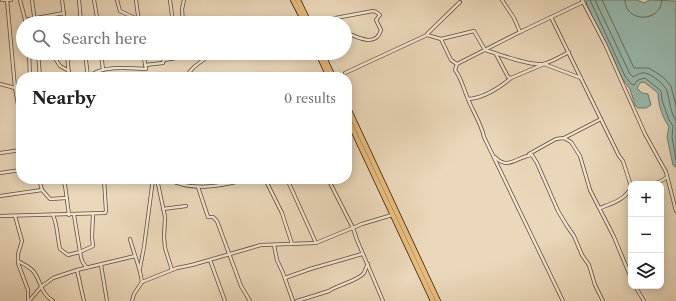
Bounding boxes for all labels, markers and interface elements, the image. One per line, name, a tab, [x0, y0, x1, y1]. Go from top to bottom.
search box	[16, 16, 352, 60]
icon: search	[30, 27, 52, 49]
text: Search here	[62, 29, 147, 48]
text: Nearby	[32, 88, 96, 108]
text: 0 results	[284, 90, 336, 106]
map controls	[628, 181, 664, 289]
button: +	[628, 181, 664, 217]
button: −	[628, 217, 664, 253]
button: layers	[628, 253, 664, 289]

